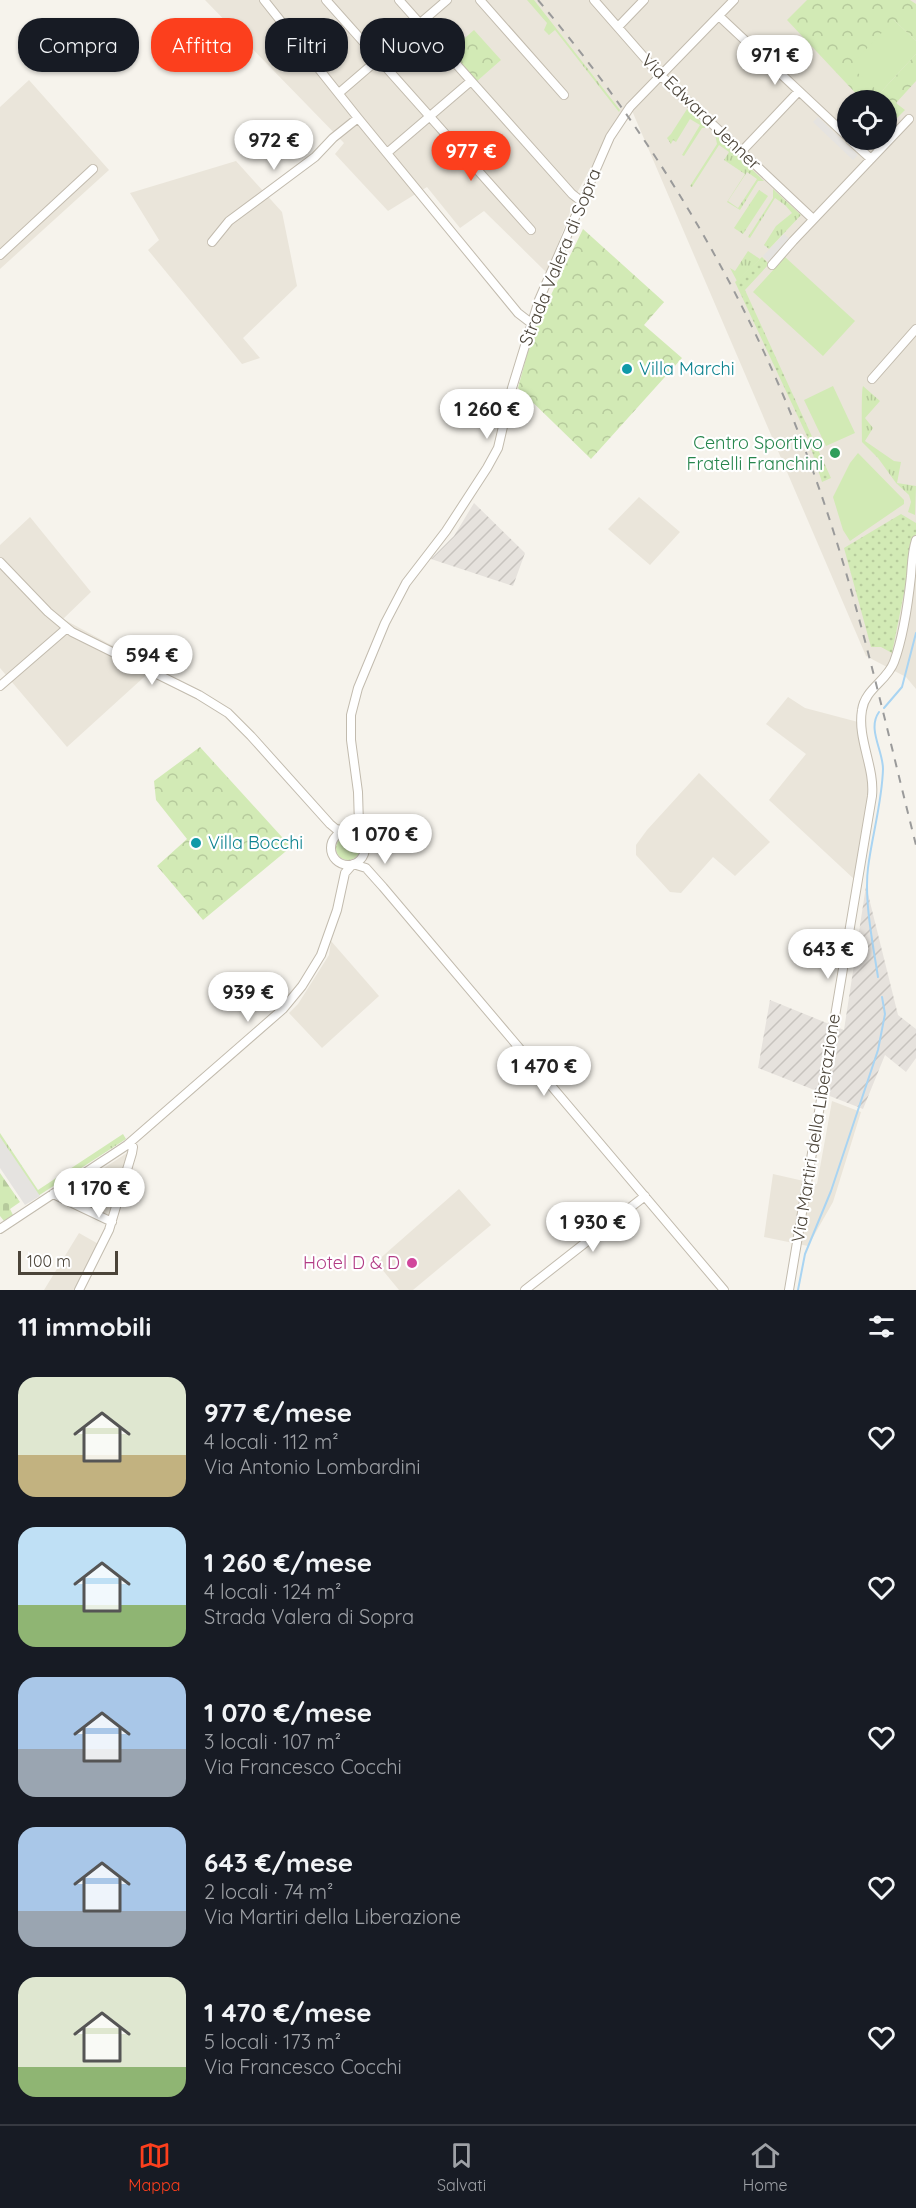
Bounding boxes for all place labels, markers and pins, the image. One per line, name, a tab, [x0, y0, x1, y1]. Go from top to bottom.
pin: 971 €	[733, 35, 817, 86]
pin: 972 €	[232, 120, 316, 171]
pin: 977 €	[429, 131, 513, 182]
place label: Villa Marchi	[639, 357, 735, 380]
marker: Villa Marchi	[620, 362, 634, 376]
pin: 1 260 €	[432, 389, 542, 440]
place label: Centro Sportivo Fratelli Franchini	[686, 431, 823, 475]
marker: Centro Sportivo Fratelli Franchini	[828, 446, 842, 460]
pin: 594 €	[110, 635, 194, 686]
pin: 1 070 €	[330, 814, 440, 865]
place label: Villa Bocchi	[208, 831, 303, 854]
marker: Villa Bocchi	[189, 836, 203, 850]
pin: 643 €	[786, 929, 870, 980]
pin: 939 €	[206, 972, 290, 1023]
pin: 1 470 €	[489, 1046, 599, 1097]
pin: 1 170 €	[44, 1168, 154, 1219]
pin: 1 930 €	[538, 1202, 648, 1253]
place label: Hotel D & D	[303, 1251, 400, 1274]
marker: Hotel D & D	[405, 1256, 419, 1270]

